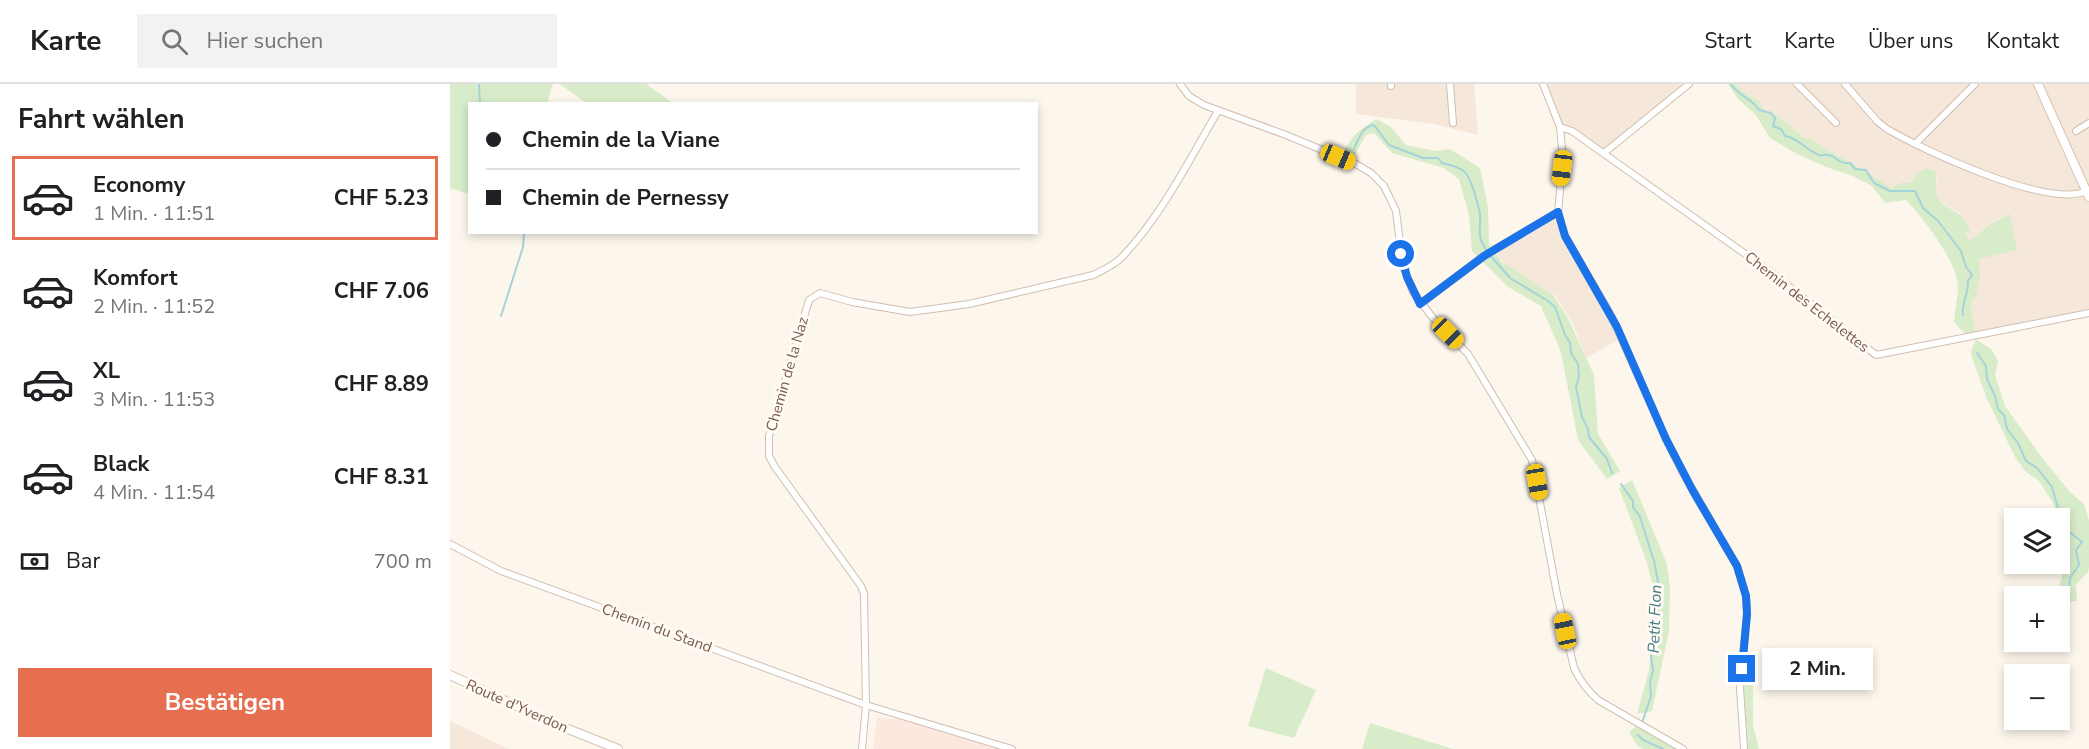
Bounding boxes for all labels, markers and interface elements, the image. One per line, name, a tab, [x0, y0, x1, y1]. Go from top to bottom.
search box	[137, 14, 557, 68]
text: Karte	[30, 22, 101, 60]
icon: search	[158, 25, 191, 58]
text: Hier suchen	[206, 26, 323, 56]
text: Start	[1704, 27, 1751, 55]
text: Karte	[1784, 27, 1835, 55]
text: Über uns	[1868, 27, 1953, 55]
text: Kontakt	[1986, 27, 2059, 55]
text: Fahrt wählen	[18, 101, 184, 138]
text: Chemin de la Viane	[522, 125, 720, 155]
car	[1318, 142, 1358, 172]
car	[1551, 149, 1573, 187]
text: Economy	[93, 170, 185, 200]
icon: car	[21, 171, 75, 225]
text: CHF 5.23	[334, 183, 429, 213]
text: Chemin de Pernessy	[522, 183, 728, 213]
text: 1 Min. · 11:51	[93, 200, 215, 227]
route start	[1387, 240, 1414, 267]
street label: Chemin des Echelettes	[1741, 247, 1873, 357]
text: Komfort	[93, 263, 177, 293]
icon: car	[21, 264, 75, 318]
text: CHF 7.06	[334, 276, 429, 306]
text: 2 Min. · 11:52	[93, 293, 215, 320]
street label: Chemin de la Naz	[761, 314, 813, 434]
car	[1429, 314, 1467, 352]
text: XL	[93, 356, 120, 386]
icon: car	[21, 357, 75, 411]
text: CHF 8.89	[334, 369, 429, 399]
text: 3 Min. · 11:53	[93, 386, 215, 413]
text: Black	[93, 449, 149, 479]
icon: car	[21, 450, 75, 504]
text: CHF 8.31	[334, 462, 429, 492]
car	[1525, 463, 1549, 501]
text: 4 Min. · 11:54	[93, 479, 215, 506]
map controls	[2004, 508, 2070, 730]
button: layers	[2004, 508, 2070, 574]
icon: cash	[18, 545, 51, 578]
text: Bar	[66, 546, 100, 576]
text: 700 m	[374, 548, 432, 575]
water label: Petit Flon	[1643, 584, 1667, 654]
button: +	[2004, 586, 2070, 652]
street label: Chemin du Stand	[599, 599, 715, 657]
car	[1552, 612, 1578, 650]
callout: 2 Min.	[1763, 648, 1874, 690]
route end	[1728, 655, 1755, 682]
text: 2 Min.	[1789, 655, 1846, 682]
button: −	[2004, 664, 2070, 730]
button: Bestätigen	[18, 668, 432, 737]
street label: Route d'Yverdon	[463, 674, 571, 738]

